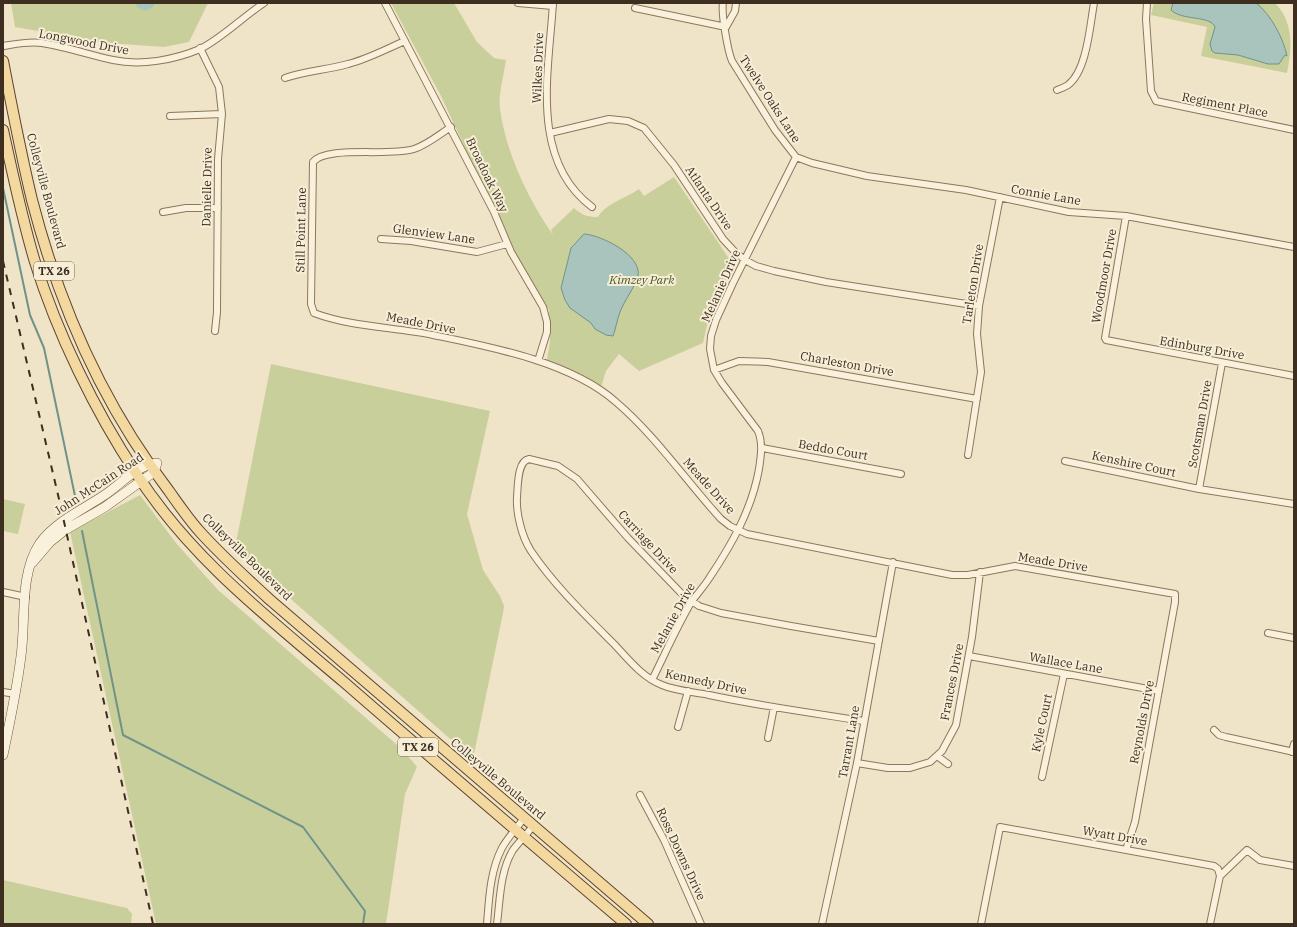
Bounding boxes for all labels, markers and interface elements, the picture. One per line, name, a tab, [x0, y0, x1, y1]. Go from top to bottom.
street label: Longwood Drive	[38, 25, 130, 58]
street label: Wilkes Drive	[529, 32, 546, 104]
street label: Twelve Oaks Lane	[737, 52, 804, 145]
street label: Regiment Place	[1181, 89, 1269, 120]
street label: Colleyville Boulevard	[24, 131, 69, 250]
street label: Broadoak Way	[463, 135, 512, 215]
street label: Danielle Drive	[198, 147, 215, 227]
street label: Atlanta Drive	[683, 163, 736, 233]
street label: Connie Lane	[1010, 181, 1082, 208]
street label: Still Point Lane	[292, 187, 309, 273]
street label: Glenview Lane	[392, 220, 476, 247]
street label: Woodmoor Drive	[1088, 228, 1119, 324]
street label: Tarleton Drive	[959, 243, 986, 325]
street label: Melanie Drive	[698, 247, 743, 324]
road number: TX 26	[34, 262, 74, 280]
park label: Kimzey Park	[608, 272, 675, 287]
street label: Meade Drive	[385, 308, 457, 337]
street label: Edinburg Drive	[1159, 333, 1246, 362]
street label: Charleston Drive	[799, 348, 895, 379]
street label: Scotsman Drive	[1184, 379, 1215, 469]
street label: Beddo Court	[797, 436, 869, 463]
street label: Kenshire Court	[1091, 447, 1177, 480]
street label: John McCain Road	[51, 449, 146, 518]
street label: Meade Drive	[680, 454, 738, 517]
street label: Carriage Drive	[615, 507, 682, 576]
street label: Colleyville Boulevard	[199, 510, 295, 603]
street label: Meade Drive	[1017, 549, 1089, 574]
street label: Melanie Drive	[647, 580, 698, 656]
street label: Frances Drive	[937, 642, 966, 722]
street label: Wallace Lane	[1028, 649, 1104, 676]
street label: Kennedy Drive	[664, 666, 748, 698]
street label: Reynolds Drive	[1126, 679, 1157, 765]
street label: Kyle Court	[1028, 692, 1055, 753]
street label: Tarrant Lane	[835, 704, 862, 779]
street label: Colleyville Boulevard	[448, 735, 549, 823]
road number: TX 26	[398, 738, 438, 756]
street label: Ross Downs Drive	[653, 805, 709, 902]
street label: Wyatt Drive	[1081, 822, 1149, 849]

